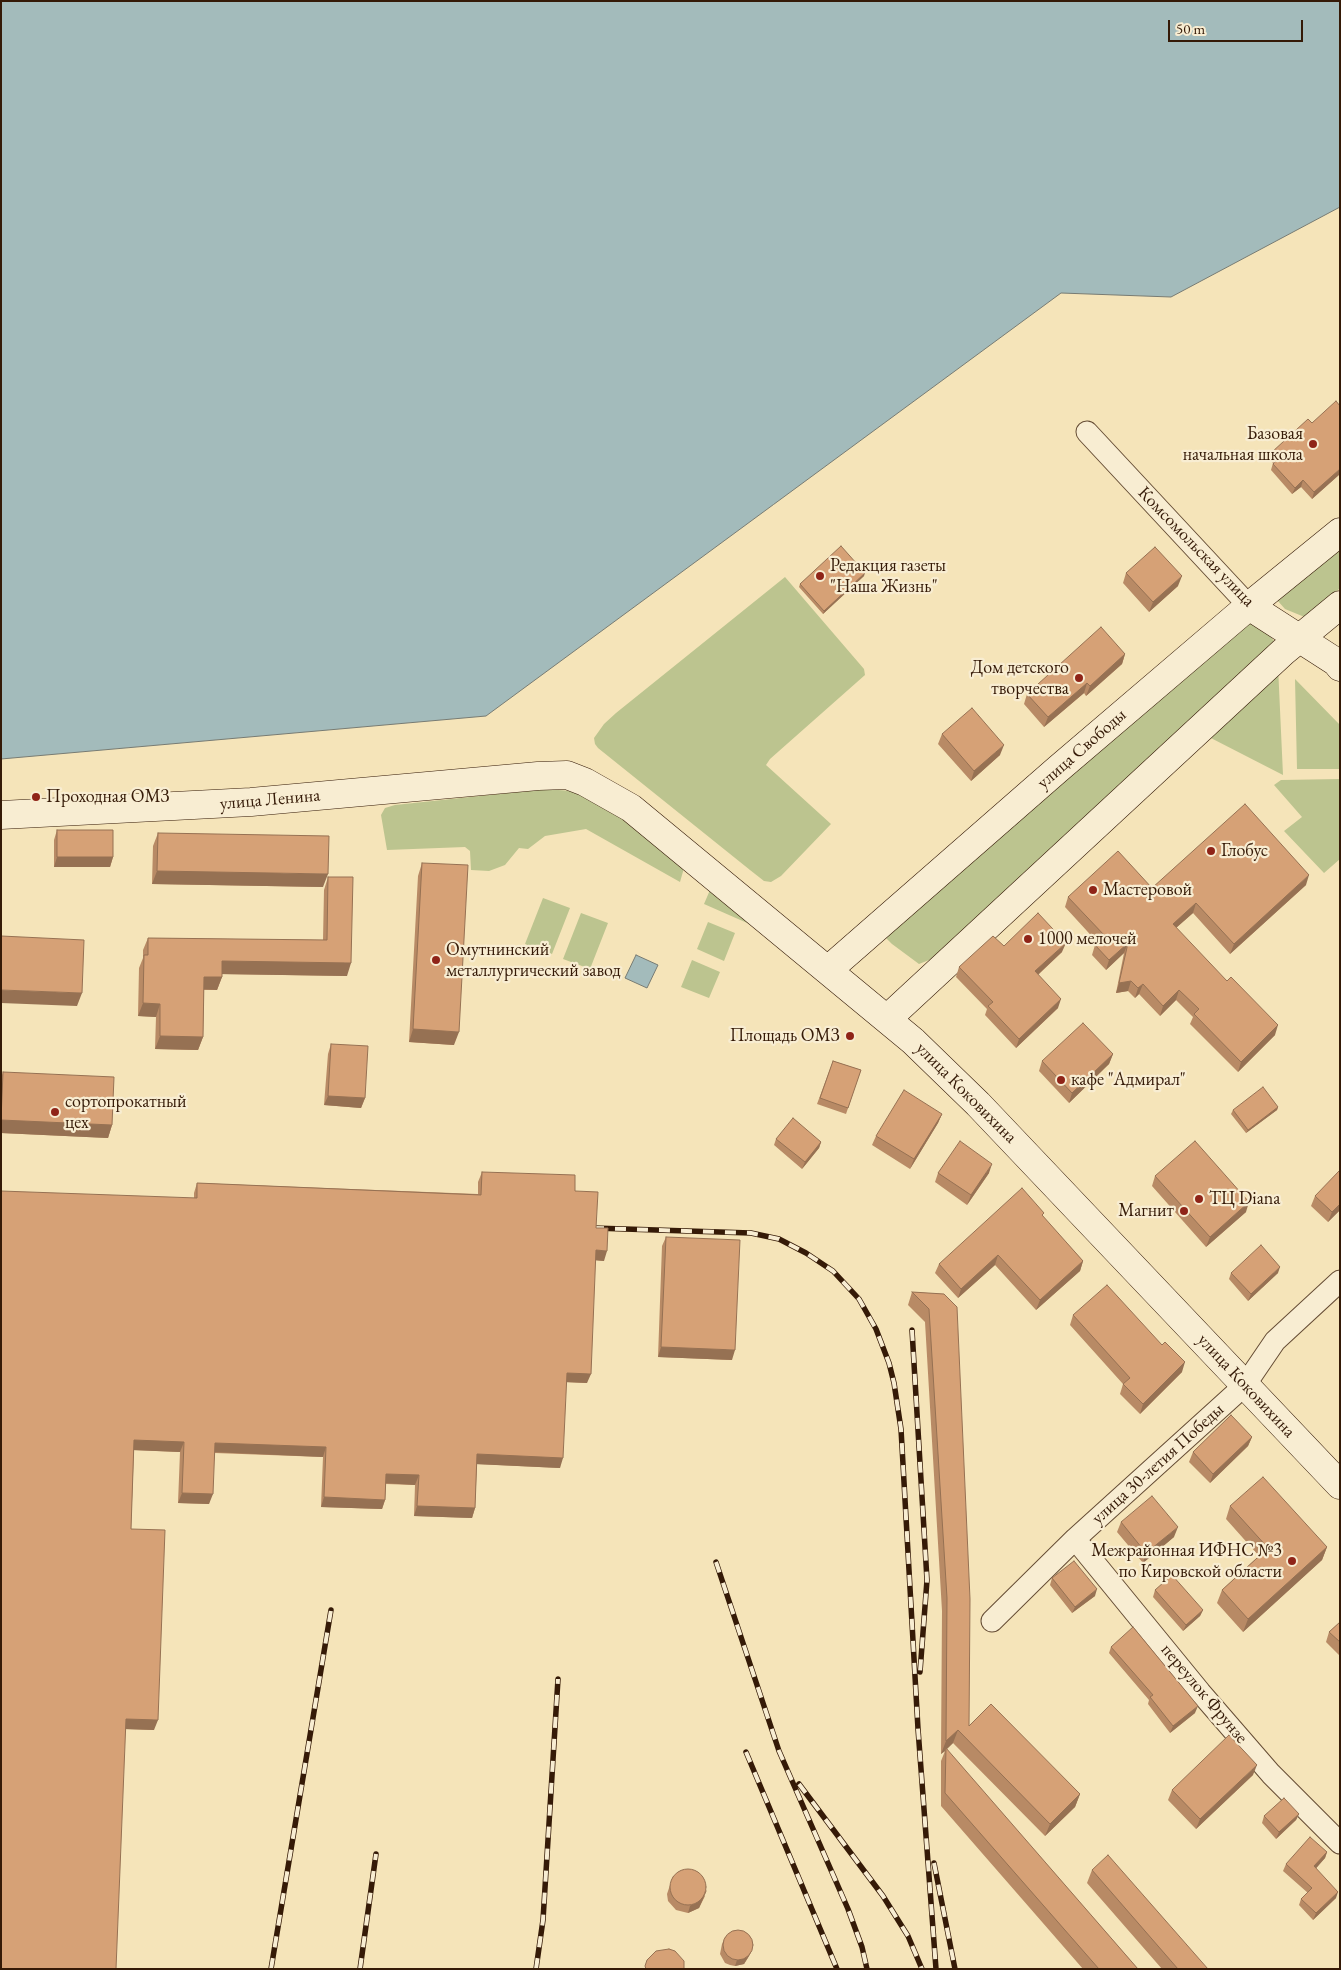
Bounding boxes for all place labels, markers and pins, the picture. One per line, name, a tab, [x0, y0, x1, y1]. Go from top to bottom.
place label: Базовая начальная школа	[1183, 423, 1303, 466]
marker: Базовая начальная школа	[1307, 438, 1319, 450]
place label: Редакция газеты "Наша Жизнь"	[830, 555, 946, 598]
marker: Редакция газеты "Наша Жизнь"	[814, 570, 826, 582]
place label: Дом детского творчества	[971, 657, 1069, 700]
marker: Дом детского творчества	[1073, 672, 1085, 684]
place label: Проходная ОМЗ	[46, 786, 170, 808]
marker: Проходная ОМЗ	[30, 791, 42, 803]
place label: Глобус	[1221, 840, 1268, 862]
marker: Глобус	[1205, 845, 1217, 857]
place label: Мастеровой	[1103, 879, 1192, 901]
marker: Мастеровой	[1087, 884, 1099, 896]
place label: 1000 мелочей	[1038, 928, 1137, 950]
marker: 1000 мелочей	[1022, 933, 1034, 945]
place label: Омутнинский металлургический завод	[446, 939, 621, 982]
marker: Омутнинский металлургический завод	[430, 954, 442, 966]
place label: Площадь ОМЗ	[730, 1025, 840, 1047]
marker: Площадь ОМЗ	[844, 1030, 856, 1042]
place label: кафе "Адмирал"	[1071, 1069, 1186, 1091]
marker: кафе "Адмирал"	[1055, 1074, 1067, 1086]
place label: сортопрокатный цех	[65, 1091, 187, 1134]
marker: сортопрокатный цех	[49, 1106, 61, 1118]
place label: ТЦ Diana	[1209, 1188, 1280, 1210]
marker: ТЦ Diana	[1193, 1193, 1205, 1205]
place label: Магнит	[1118, 1200, 1174, 1222]
marker: Магнит	[1178, 1205, 1190, 1217]
place label: Межрайонная ИФНС №3 по Кировской области	[1091, 1540, 1282, 1582]
marker: Межрайонная ИФНС №3 по Кировской области	[1286, 1555, 1298, 1567]

